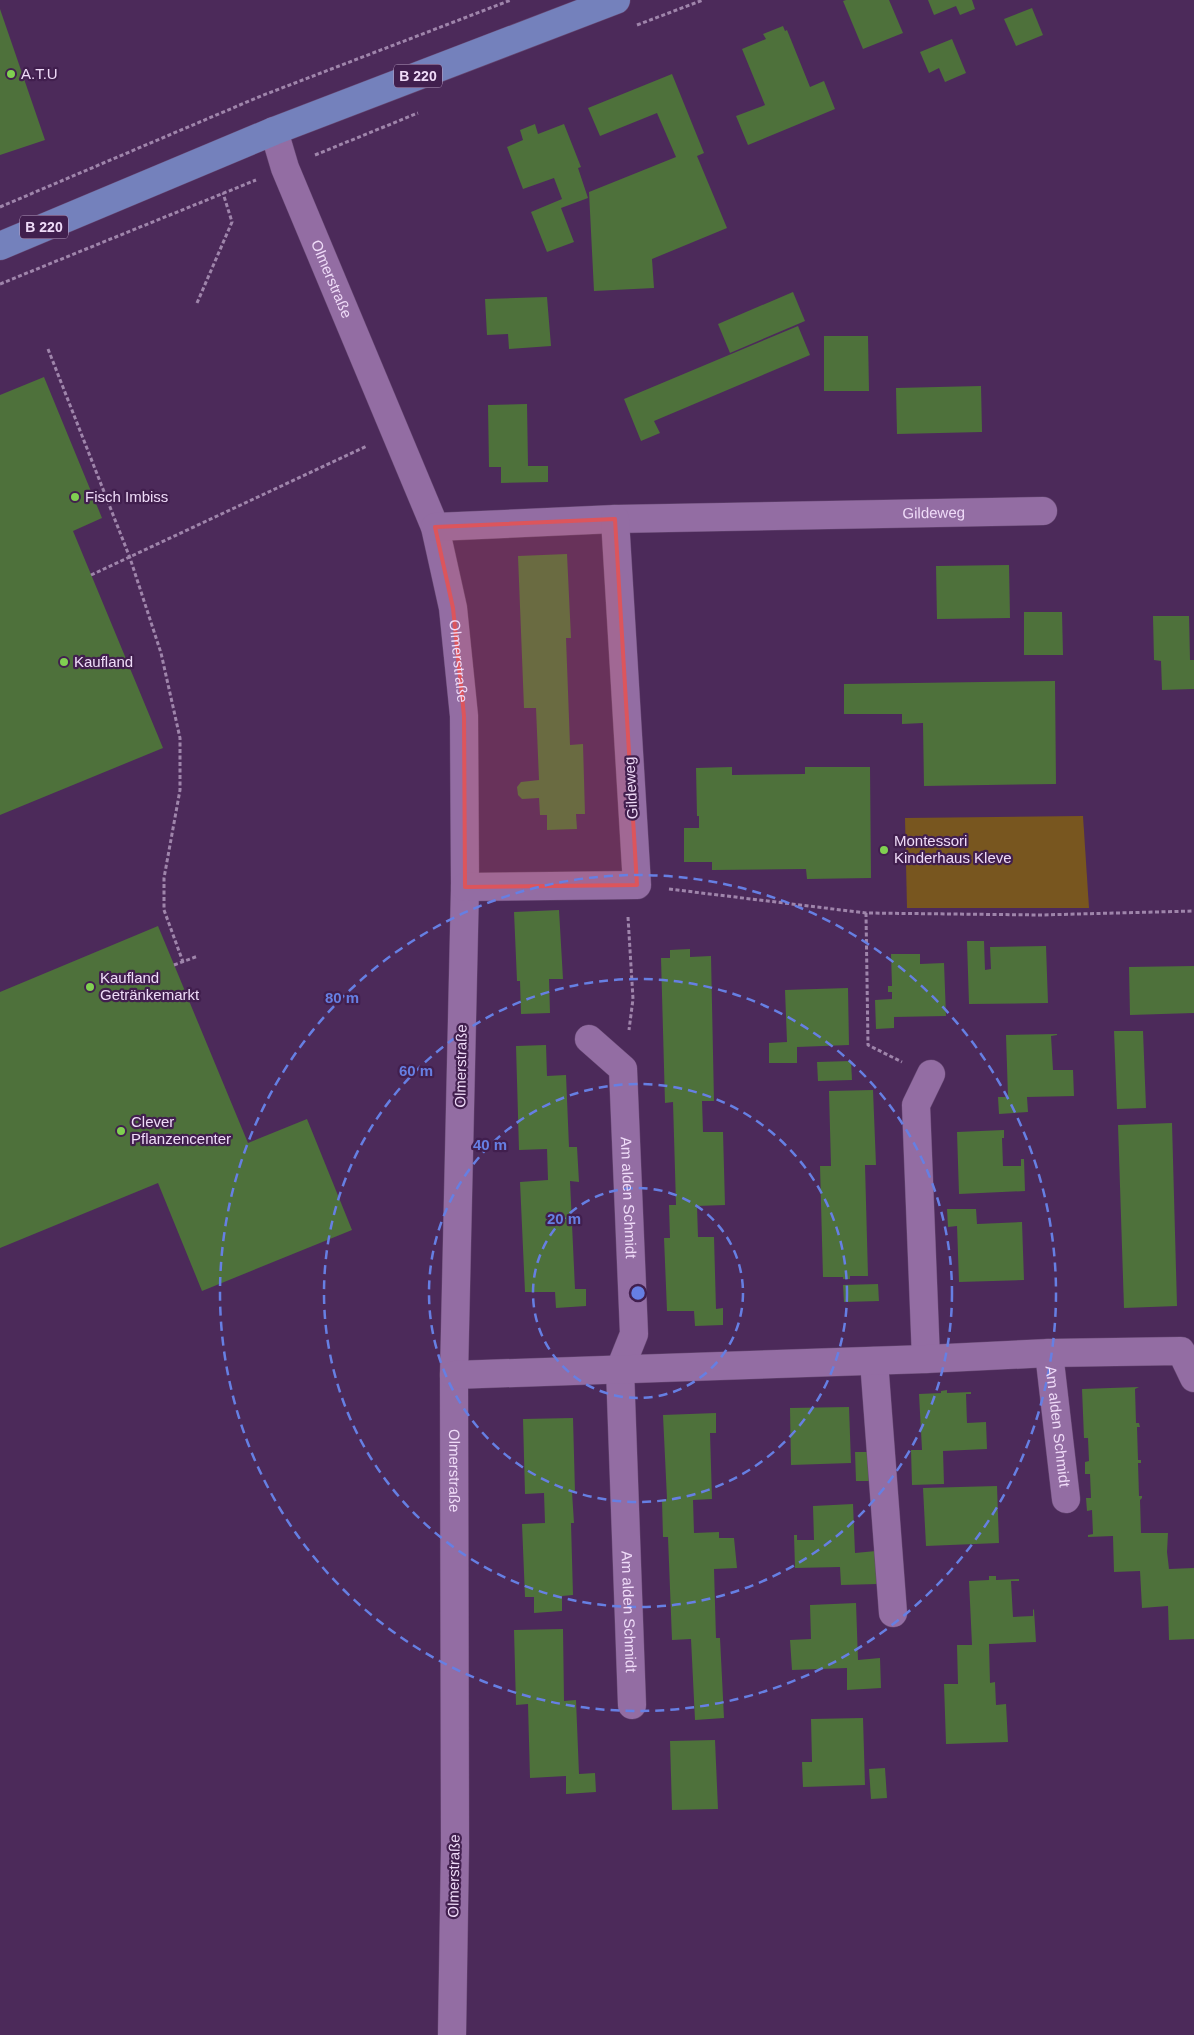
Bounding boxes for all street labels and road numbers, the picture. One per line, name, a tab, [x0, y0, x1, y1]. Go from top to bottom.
road number: B 220	[394, 64, 442, 88]
road number: B 220	[20, 216, 68, 238]
street label: Olmerstraße	[308, 237, 356, 321]
street label: Gildeweg	[902, 503, 965, 522]
street label: Olmerstraße	[446, 619, 472, 703]
street label: Gildeweg	[620, 756, 641, 820]
street label: Olmerstraße	[451, 1024, 470, 1108]
street label: Am alden Schmidt	[618, 1136, 640, 1260]
street label: Am alden Schmidt	[1043, 1365, 1074, 1489]
street label: Olmerstraße	[446, 1429, 463, 1512]
street label: Am alden Schmidt	[618, 1550, 640, 1674]
street label: Olmerstraße	[444, 1834, 463, 1918]

